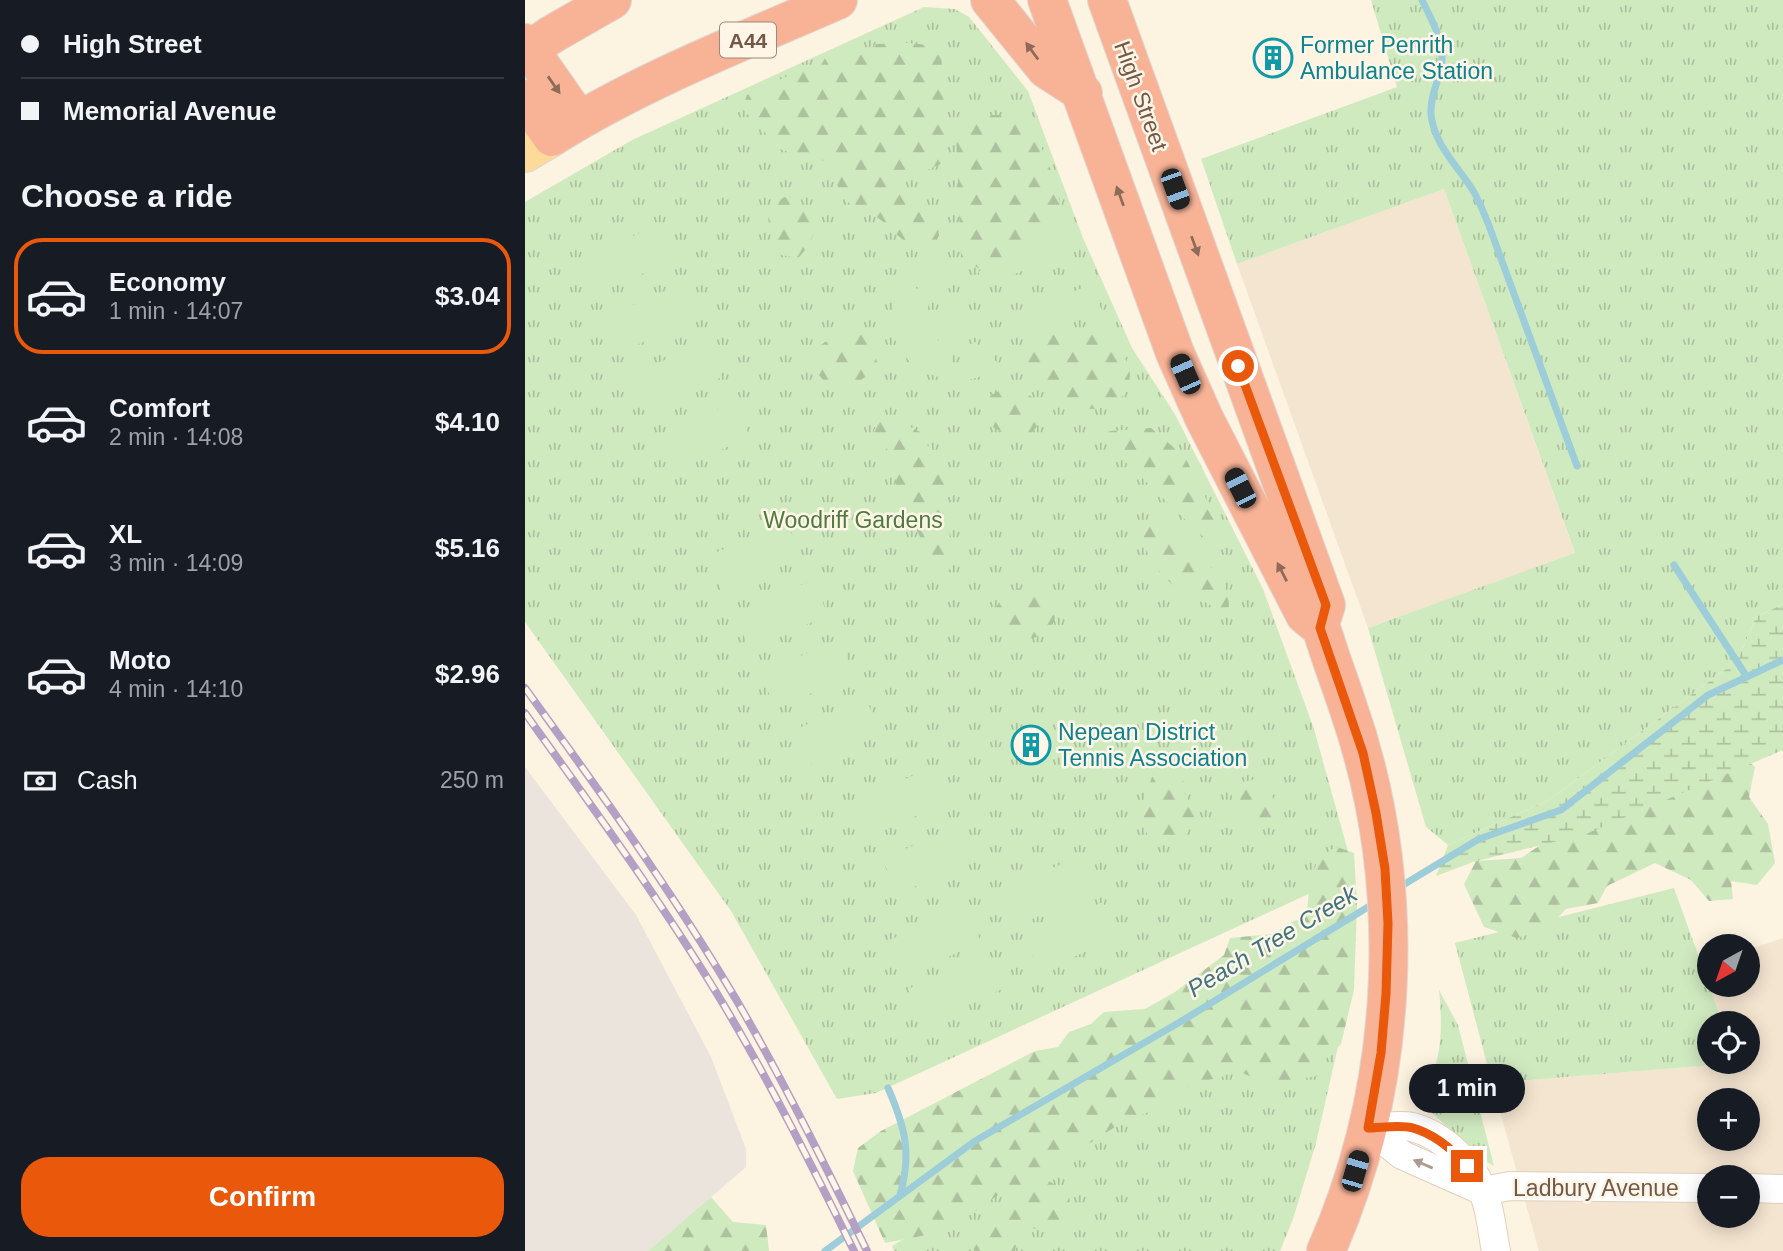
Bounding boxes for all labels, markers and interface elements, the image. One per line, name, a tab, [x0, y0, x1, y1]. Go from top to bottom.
road number: A44	[720, 22, 776, 58]
text: High Street	[63, 29, 202, 59]
place label: Former Penrith Ambulance Station	[1300, 32, 1493, 84]
street label: High Street	[1109, 37, 1173, 155]
building icon: Former Penrith Ambulance Station	[1252, 37, 1294, 79]
one-way arrow	[1026, 42, 1040, 60]
one-way arrow	[547, 76, 561, 94]
text: Memorial Avenue	[63, 96, 276, 126]
car	[1158, 166, 1193, 212]
text: Choose a ride	[21, 178, 233, 214]
one-way arrow	[1114, 186, 1125, 207]
one-way arrow	[1190, 236, 1201, 257]
icon: car	[25, 265, 88, 328]
text: Economy	[109, 267, 226, 297]
text: $3.04	[435, 281, 500, 311]
text: 1 min · 14:07	[109, 298, 243, 324]
route start	[1222, 350, 1254, 382]
car	[1167, 351, 1204, 397]
icon: car	[25, 391, 88, 454]
text: Comfort	[109, 393, 210, 423]
text: $4.10	[435, 407, 500, 437]
text: 2 min · 14:08	[109, 424, 243, 450]
car	[1222, 465, 1259, 511]
park label: Woodriff Gardens	[763, 507, 943, 533]
icon: car	[25, 517, 88, 580]
text: XL	[109, 519, 142, 549]
text: $5.16	[435, 533, 500, 563]
text: 3 min · 14:09	[109, 550, 243, 576]
one-way arrow	[1277, 562, 1288, 582]
icon: car	[25, 643, 88, 706]
text: Moto	[109, 645, 171, 675]
text: $2.96	[435, 659, 500, 689]
text: 4 min · 14:10	[109, 676, 243, 702]
place label: Nepean District Tennis Association	[1058, 719, 1247, 771]
building icon: Nepean District Tennis Association	[1010, 724, 1052, 766]
icon: cash	[21, 762, 59, 800]
text: Cash	[77, 765, 138, 795]
text: 250 m	[440, 767, 504, 793]
water label: Peach Tree Creek	[1182, 879, 1363, 1002]
north arrow	[1697, 934, 1761, 998]
map controls	[1697, 934, 1760, 1228]
button: locate	[1697, 1011, 1760, 1074]
callout: 1 min	[1409, 1064, 1525, 1114]
text: 1 min	[1437, 1075, 1497, 1101]
button: +	[1697, 1088, 1760, 1151]
car	[1340, 1148, 1371, 1194]
route end	[1451, 1150, 1483, 1182]
button: Confirm	[21, 1157, 504, 1237]
one-way arrow	[1412, 1158, 1433, 1169]
button: −	[1697, 1165, 1760, 1228]
street label: Ladbury Avenue	[1513, 1175, 1679, 1201]

